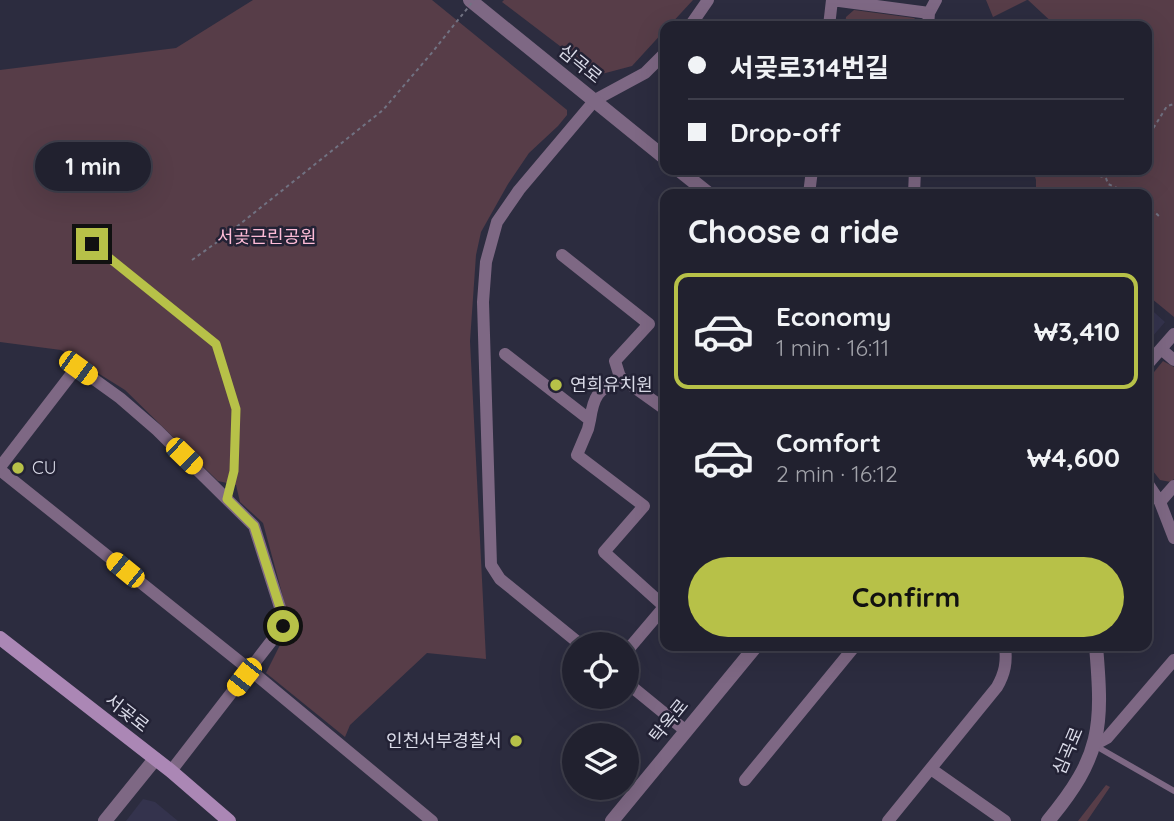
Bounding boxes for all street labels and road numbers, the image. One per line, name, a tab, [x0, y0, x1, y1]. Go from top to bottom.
street label: 심곡로	[554, 39, 607, 88]
street label: 서곶로	[101, 688, 154, 737]
street label: 탁옥로	[644, 694, 693, 747]
street label: 심곡로	[1047, 723, 1088, 778]

